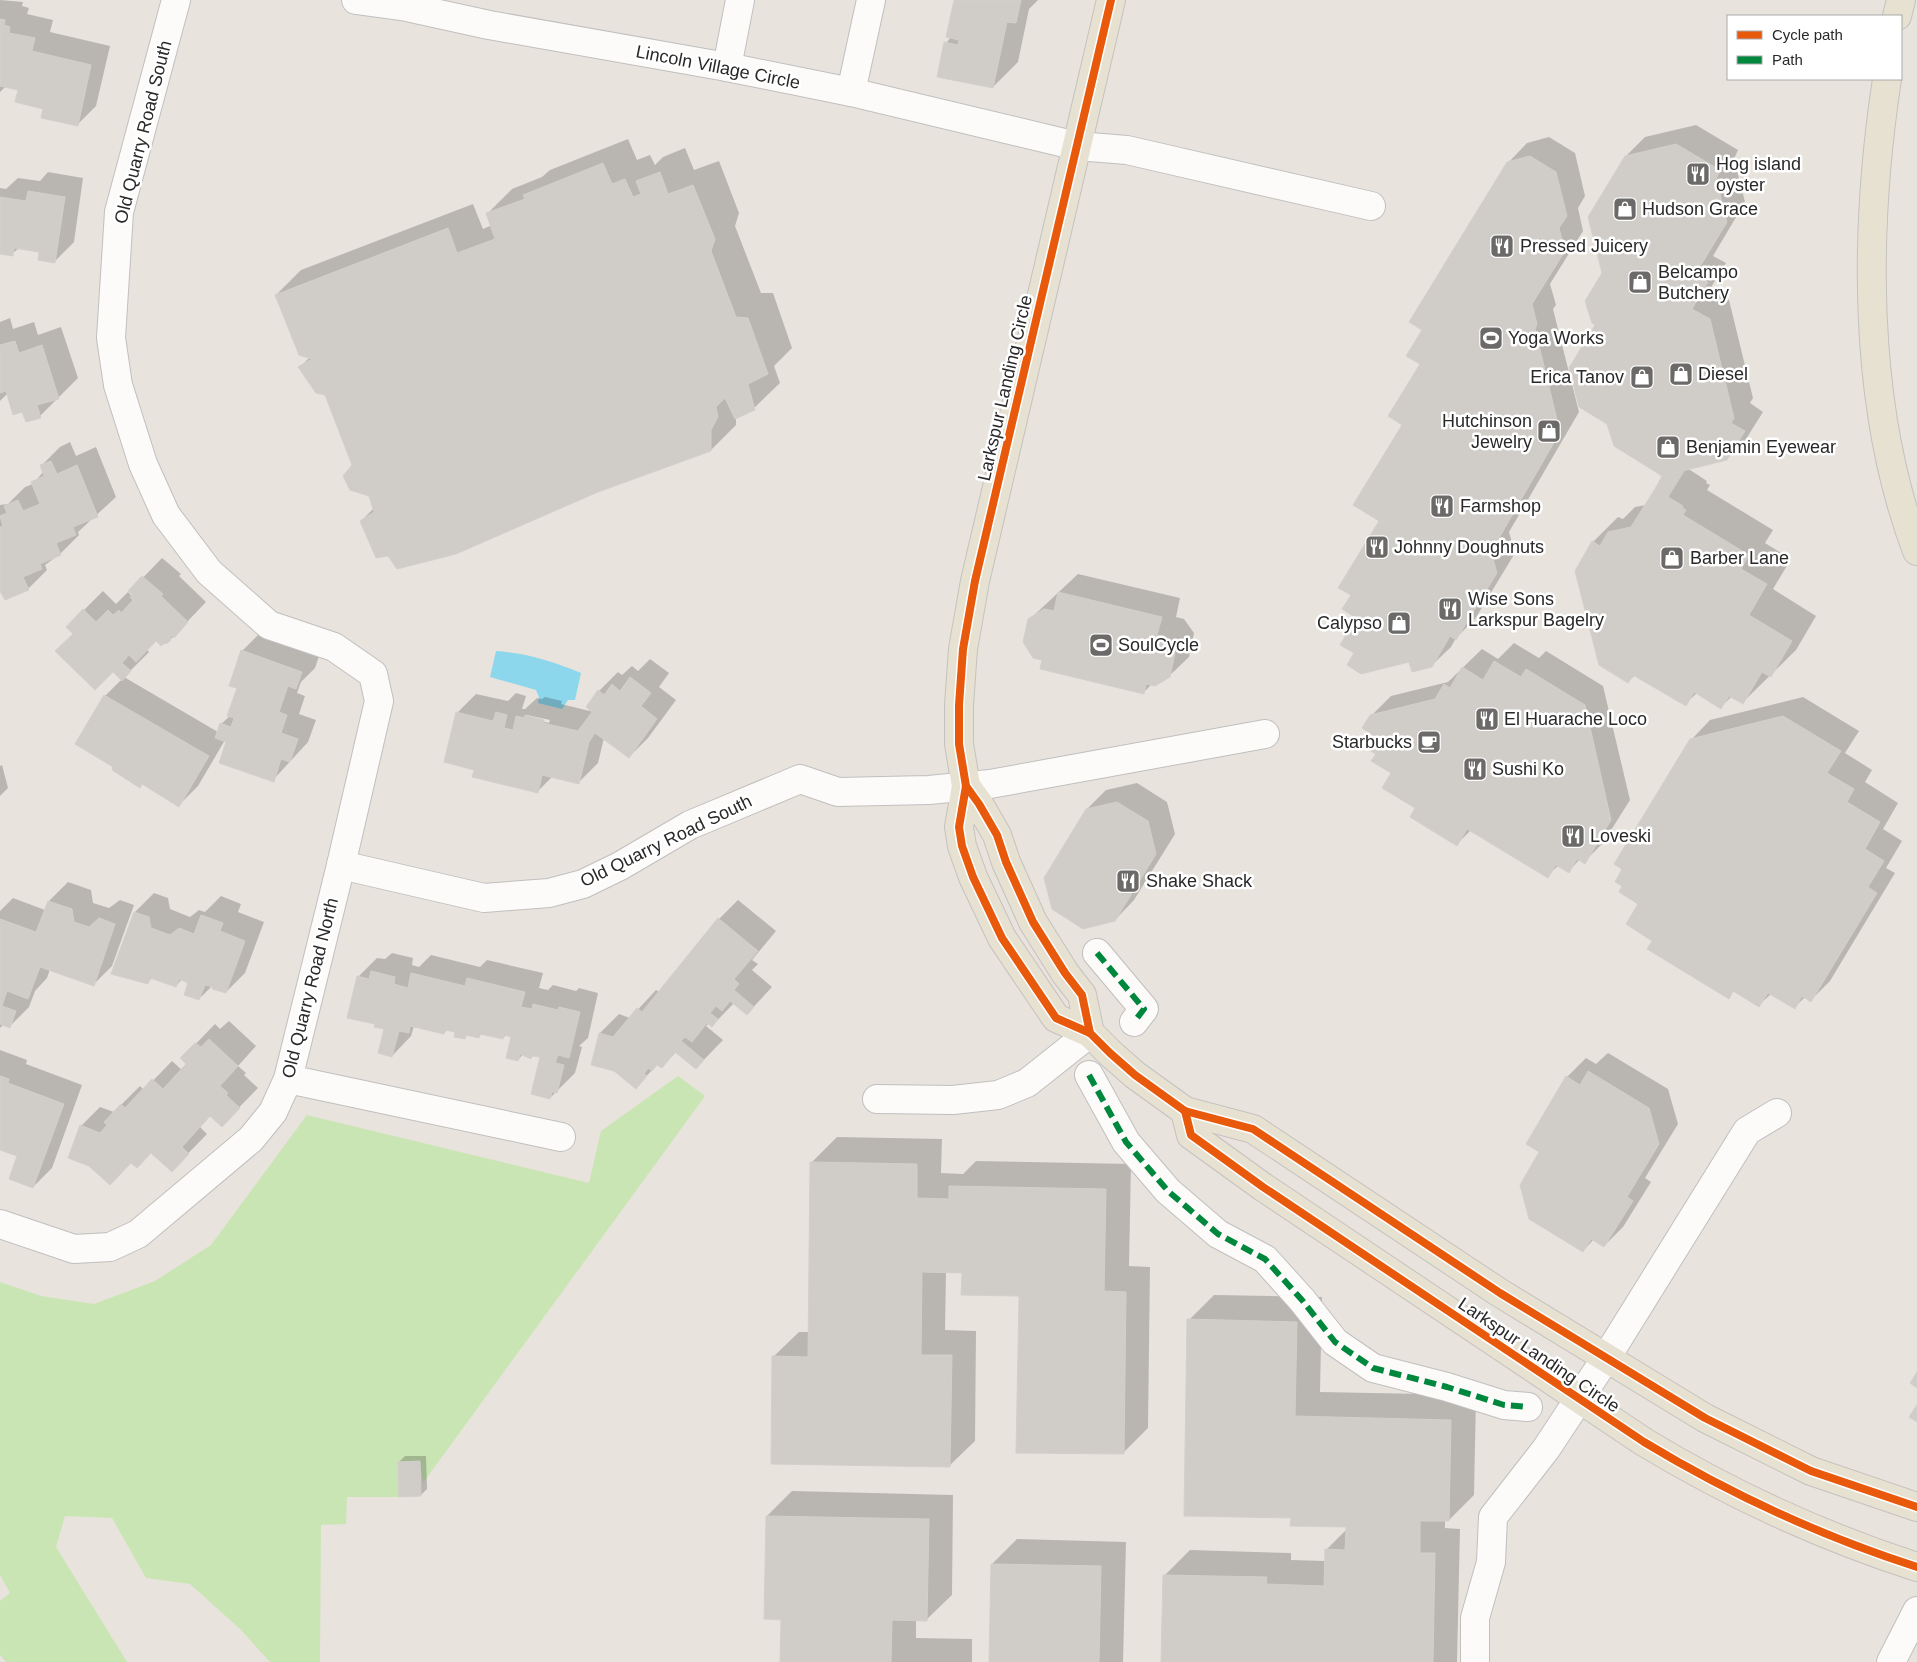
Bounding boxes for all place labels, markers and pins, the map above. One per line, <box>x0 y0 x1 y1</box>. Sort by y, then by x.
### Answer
place label: Hog island oyster <box>1716 154 1801 195</box>
restaurant icon: Hog island oyster <box>1685 161 1711 187</box>
shop icon: Hudson Grace <box>1612 196 1638 222</box>
place label: Hudson Grace <box>1642 199 1758 219</box>
restaurant icon: Pressed Juicery <box>1489 233 1515 259</box>
place label: Pressed Juicery <box>1520 236 1648 256</box>
place label: Belcampo Butchery <box>1658 262 1738 303</box>
shop icon: Belcampo Butchery <box>1627 269 1653 295</box>
sports icon: Yoga Works <box>1478 325 1504 351</box>
place label: Yoga Works <box>1508 328 1604 348</box>
shop icon: Diesel <box>1668 361 1694 387</box>
shop icon: Erica Tanov <box>1629 364 1655 390</box>
place label: Diesel <box>1698 364 1748 384</box>
place label: Erica Tanov <box>1530 367 1624 387</box>
place label: Hutchinson Jewelry <box>1442 411 1532 452</box>
shop icon: Hutchinson Jewelry <box>1536 418 1562 444</box>
shop icon: Benjamin Eyewear <box>1655 434 1681 460</box>
place label: Benjamin Eyewear <box>1686 437 1836 457</box>
restaurant icon: Farmshop <box>1429 493 1455 519</box>
place label: Farmshop <box>1460 496 1541 516</box>
restaurant icon: Johnny Doughnuts <box>1364 534 1390 560</box>
place label: Johnny Doughnuts <box>1394 537 1544 557</box>
shop icon: Barber Lane <box>1659 545 1685 571</box>
place label: Barber Lane <box>1690 548 1789 568</box>
place label: Wise Sons Larkspur Bagelry <box>1468 589 1604 630</box>
restaurant icon: Wise Sons Larkspur Bagelry <box>1437 596 1463 622</box>
shop icon: Calypso <box>1386 610 1412 636</box>
place label: Calypso <box>1317 613 1382 633</box>
sports icon: SoulCycle <box>1088 632 1114 658</box>
place label: SoulCycle <box>1118 635 1199 655</box>
restaurant icon: El Huarache Loco <box>1474 706 1500 732</box>
place label: El Huarache Loco <box>1504 709 1647 729</box>
cafe icon: Starbucks <box>1416 729 1442 755</box>
place label: Starbucks <box>1332 732 1412 752</box>
restaurant icon: Sushi Ko <box>1462 756 1488 782</box>
place label: Sushi Ko <box>1492 759 1564 779</box>
restaurant icon: Loveski <box>1560 823 1586 849</box>
place label: Loveski <box>1590 826 1651 846</box>
restaurant icon: Shake Shack <box>1115 868 1141 894</box>
place label: Shake Shack <box>1146 871 1253 891</box>

